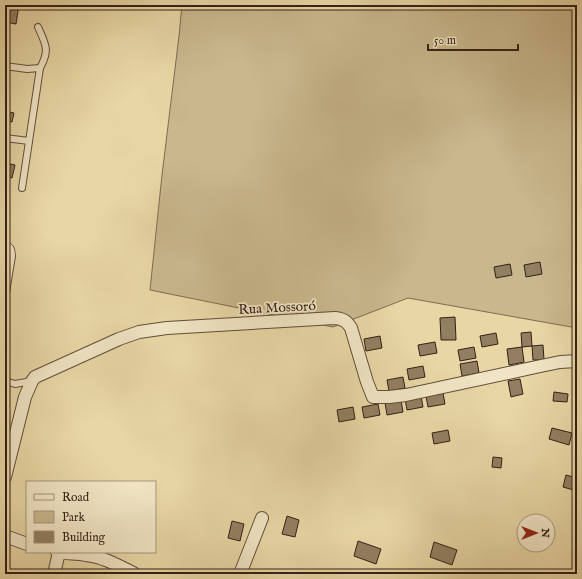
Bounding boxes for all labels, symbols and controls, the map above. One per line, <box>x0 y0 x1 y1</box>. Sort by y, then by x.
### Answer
scale bar <box>428 26 518 52</box>
text: 50 m <box>434 33 456 48</box>
street label: Rua Mossoró <box>238 297 317 319</box>
legend <box>26 481 156 553</box>
text: Road <box>62 490 90 505</box>
text: Park <box>62 510 85 525</box>
north arrow <box>516 513 556 553</box>
text: N <box>538 527 552 538</box>
text: Building <box>62 530 106 545</box>

